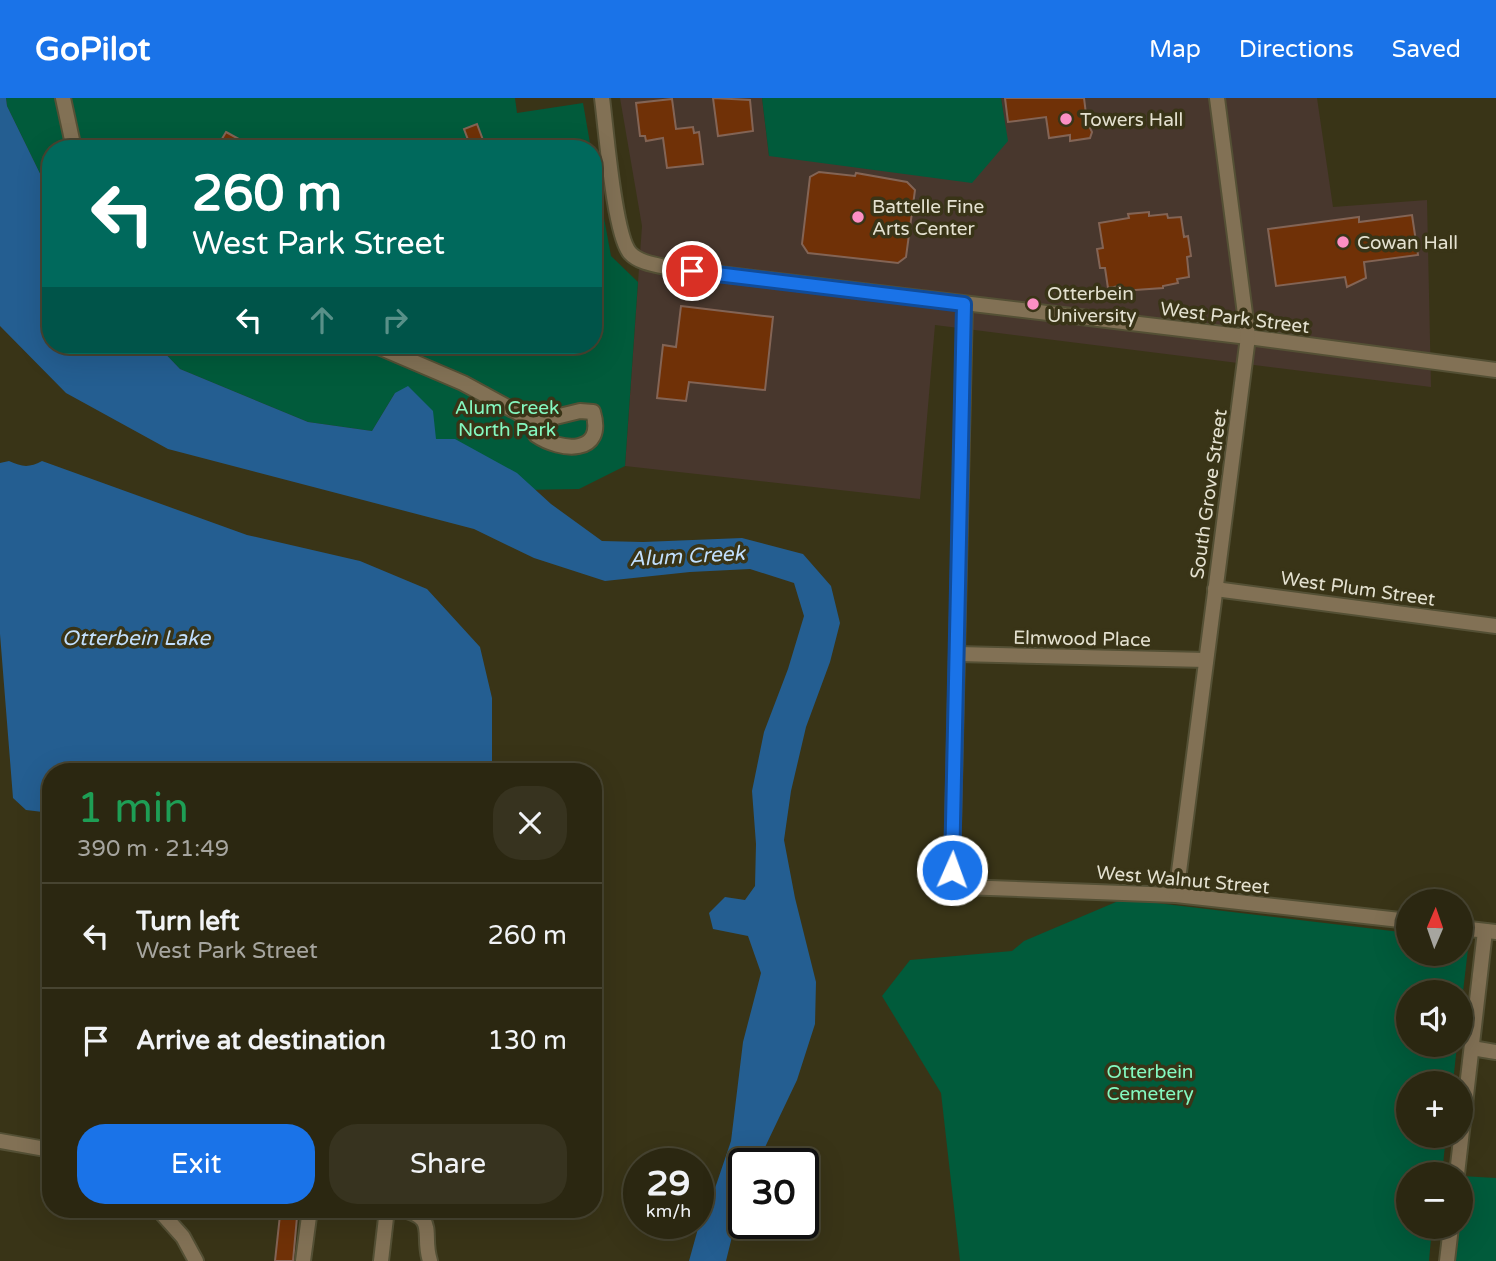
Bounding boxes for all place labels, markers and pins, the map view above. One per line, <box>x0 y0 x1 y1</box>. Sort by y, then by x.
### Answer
place label: Towers Hall <box>1080 109 1183 131</box>
marker: Towers Hall <box>1058 111 1074 127</box>
place label: Battelle Fine Arts Center <box>872 196 984 240</box>
marker: Battelle Fine Arts Center <box>850 209 866 225</box>
place label: Cowan Hall <box>1357 232 1458 254</box>
marker: Cowan Hall <box>1335 234 1351 250</box>
pin <box>662 241 722 301</box>
place label: Otterbein University <box>1047 283 1137 327</box>
marker: Otterbein University <box>1025 296 1041 312</box>

